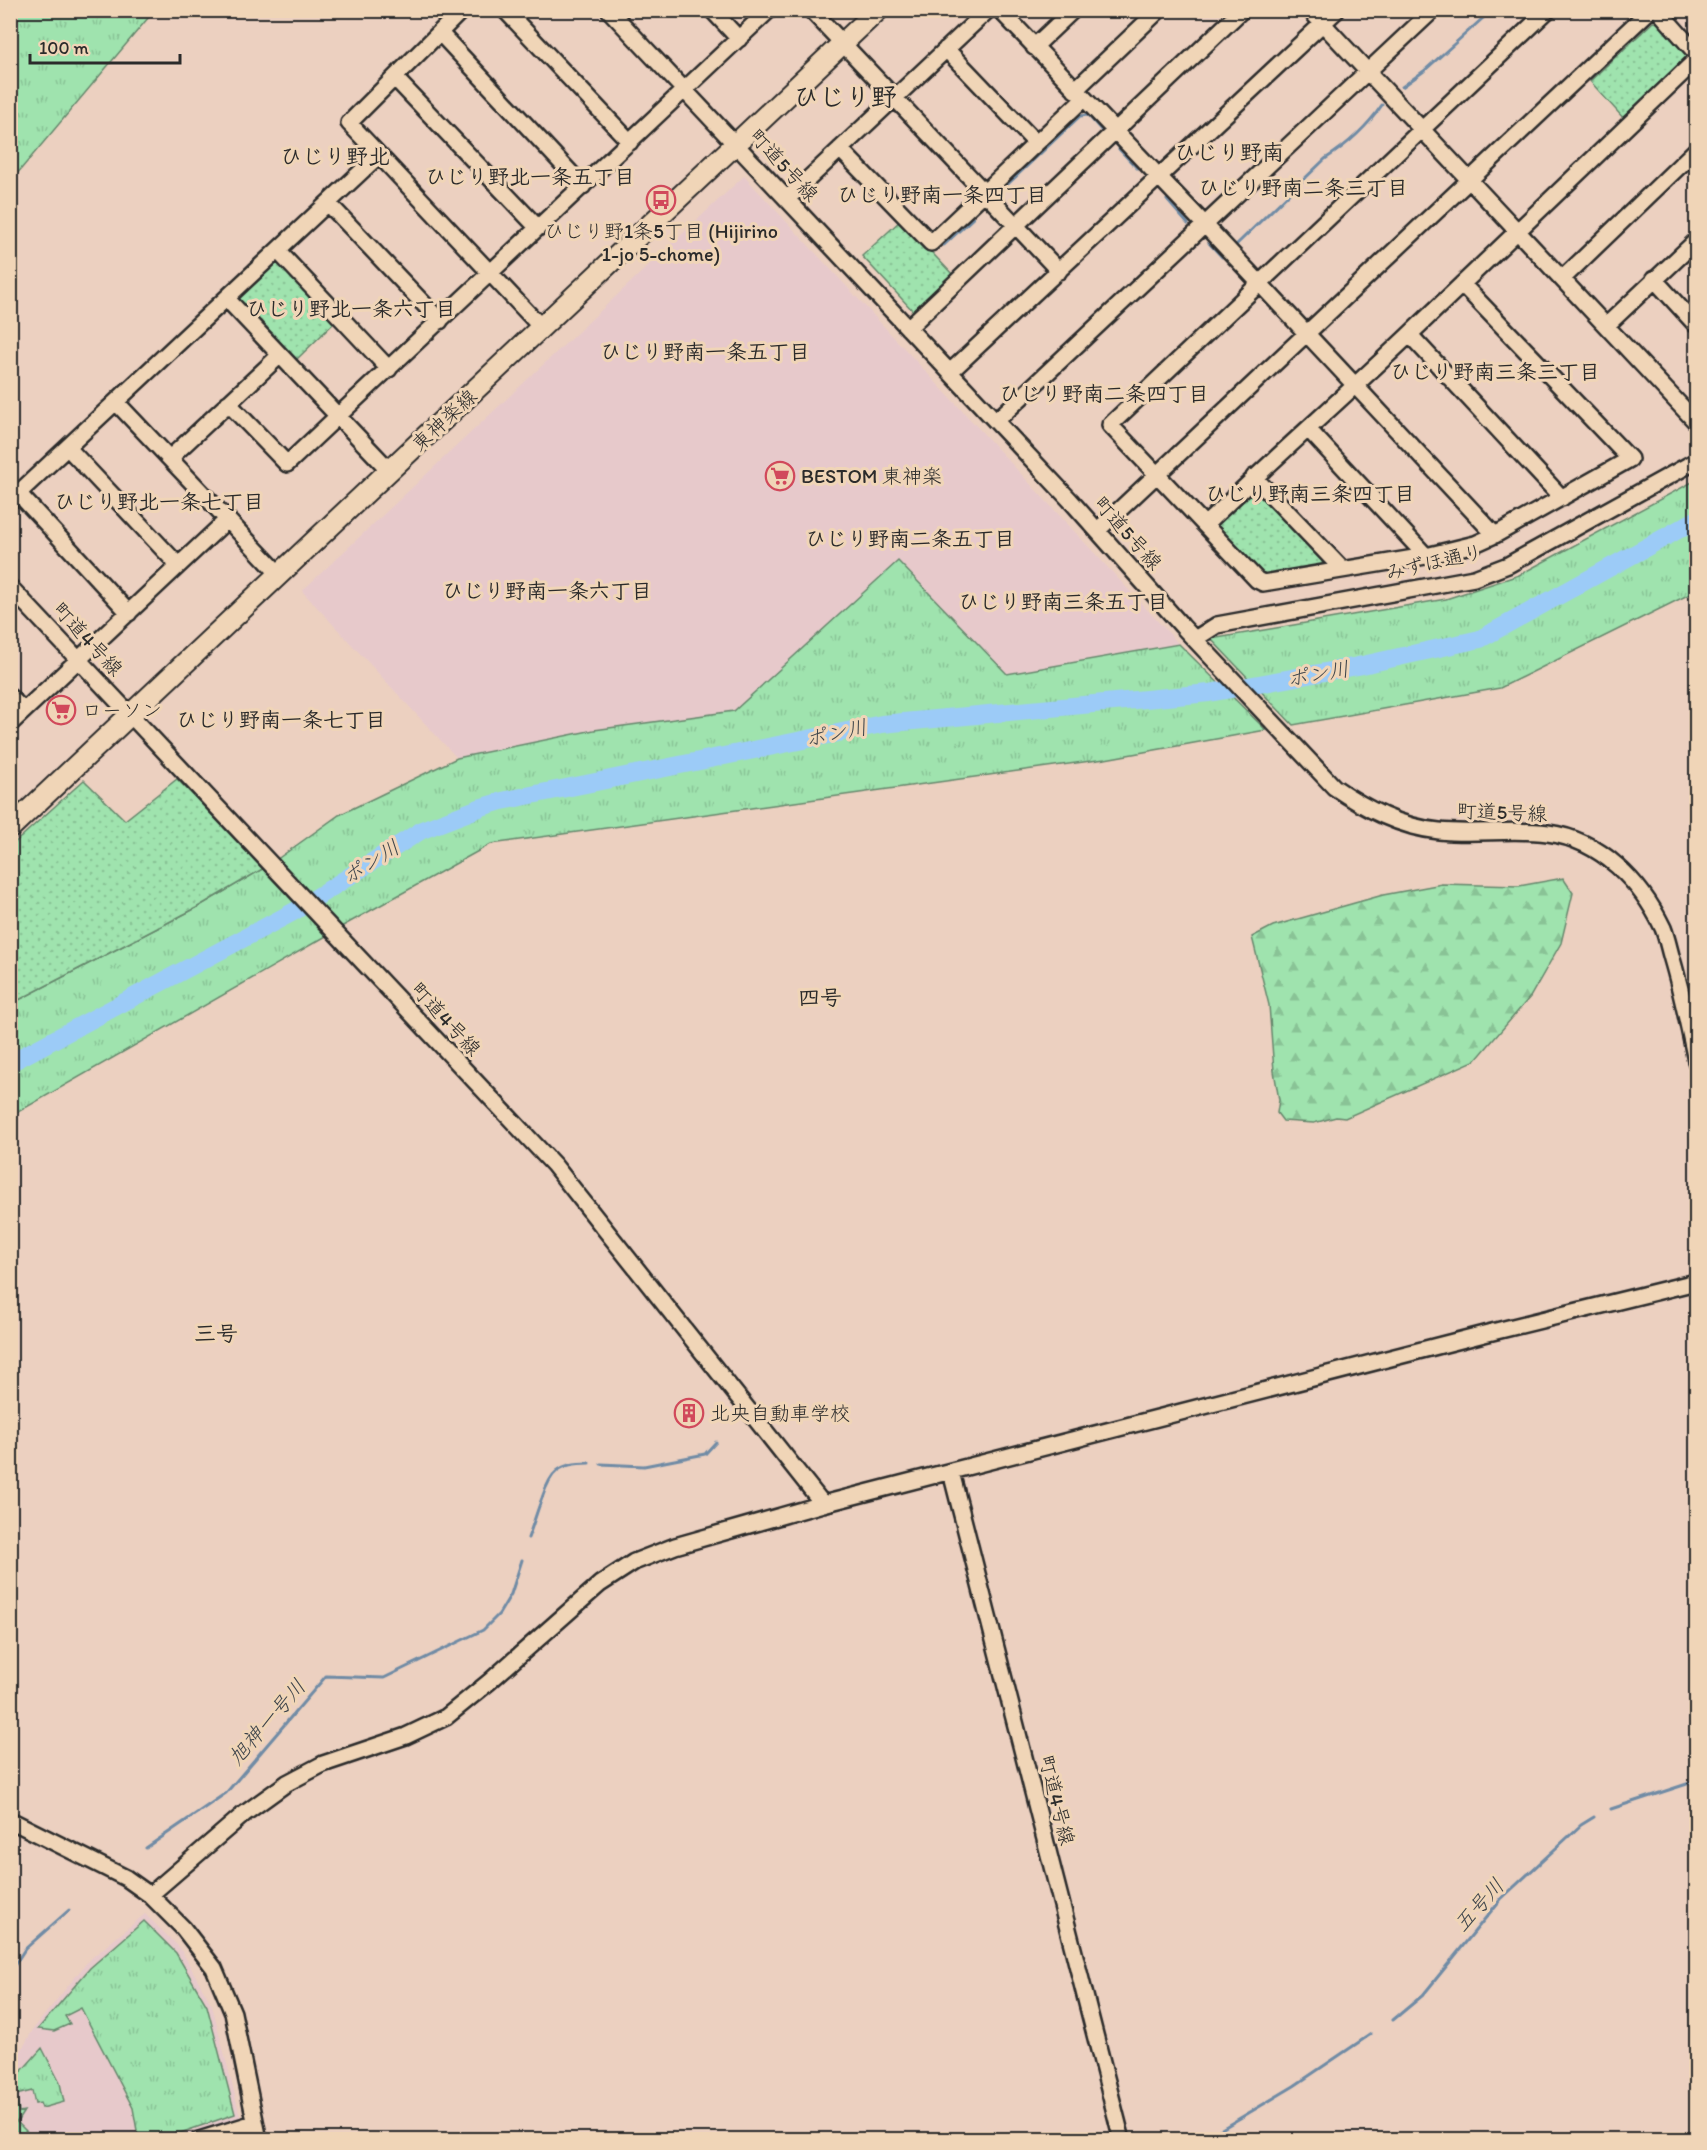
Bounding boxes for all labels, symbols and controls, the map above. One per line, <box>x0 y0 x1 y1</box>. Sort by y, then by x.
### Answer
scale bar <box>30 27 180 65</box>
text: 100 m <box>39 37 89 59</box>
district label: ひじり野 <box>793 81 897 113</box>
street label: 町道5号線 <box>744 124 824 206</box>
district label: ひじり野南 <box>1174 139 1284 166</box>
district label: ひじり野北 <box>280 143 390 170</box>
district label: ひじり野北一条五丁目 <box>425 164 635 189</box>
district label: ひじり野南二条三丁目 <box>1198 175 1408 200</box>
district label: ひじり野南一条四丁目 <box>837 182 1047 207</box>
bus stop icon: ひじり野1条5丁目 (Hijirino 1-jo 5-chome) <box>645 184 677 216</box>
place label: ひじり野1条5丁目 (Hijirino 1-jo 5-chome) <box>544 219 778 266</box>
district label: ひじり野北一条六丁目 <box>246 296 456 321</box>
district label: ひじり野南一条五丁目 <box>600 339 810 364</box>
district label: ひじり野南三条三丁目 <box>1390 359 1600 384</box>
district label: ひじり野南二条四丁目 <box>999 381 1209 406</box>
street label: 東神楽線 <box>407 384 481 456</box>
supermarket icon: BESTOM 東神楽 <box>764 460 796 492</box>
place label: BESTOM 東神楽 <box>801 464 942 488</box>
district label: ひじり野南三条四丁目 <box>1205 481 1415 506</box>
district label: ひじり野北一条七丁目 <box>54 489 264 514</box>
street label: 町道5号線 <box>1089 491 1167 575</box>
district label: ひじり野南二条五丁目 <box>805 526 1015 551</box>
street label: みずほ通り <box>1383 539 1485 585</box>
district label: ひじり野南一条六丁目 <box>442 578 652 603</box>
district label: ひじり野南三条五丁目 <box>958 589 1168 614</box>
street label: 町道4号線 <box>48 597 128 681</box>
water label: ポン川 <box>1285 656 1351 691</box>
supermarket icon: ローソン <box>45 694 77 726</box>
place label: ローソン <box>82 698 162 722</box>
district label: ひじり野南一条七丁目 <box>176 707 386 732</box>
water label: ポン川 <box>802 714 869 751</box>
street label: 町道5号線 <box>1456 798 1548 826</box>
water label: ポン川 <box>337 834 404 889</box>
street label: 町道4号線 <box>406 977 486 1061</box>
district label: 四号 <box>798 984 842 1011</box>
district label: 三号 <box>194 1320 238 1347</box>
building icon: 北央自動車学校 <box>673 1397 705 1429</box>
place label: 北央自動車学校 <box>710 1401 850 1425</box>
water label: 旭神一号川 <box>223 1674 310 1769</box>
street label: 町道4号線 <box>1034 1752 1080 1848</box>
water label: 五号川 <box>1448 1873 1509 1936</box>

